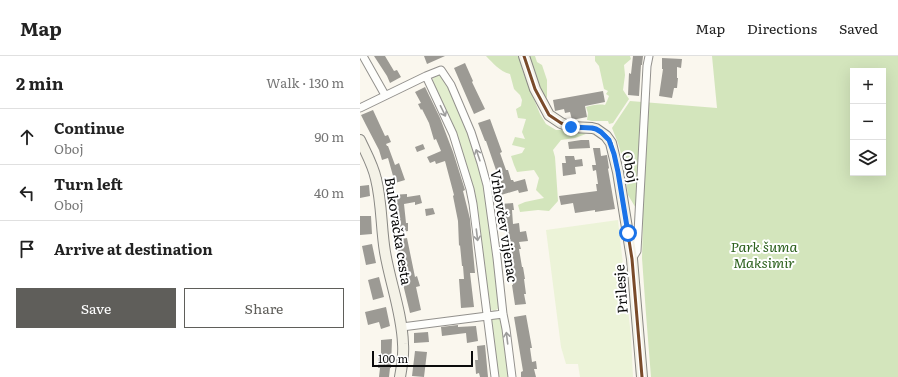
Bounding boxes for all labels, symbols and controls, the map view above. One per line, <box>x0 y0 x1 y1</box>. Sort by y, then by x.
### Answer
text: Map <box>20 14 62 42</box>
text: Map <box>695 18 725 38</box>
text: Directions <box>747 18 817 38</box>
text: Saved <box>839 18 878 38</box>
map controls <box>850 68 886 176</box>
button: + <box>850 68 886 104</box>
text: 2 min <box>16 70 64 95</box>
text: Walk · 130 m <box>266 73 344 92</box>
one-way arrow <box>440 104 447 116</box>
button: − <box>850 104 886 140</box>
text: Continue <box>54 116 124 139</box>
route end <box>562 118 580 136</box>
icon: ahead <box>16 126 38 148</box>
text: 90 m <box>314 127 344 146</box>
text: Oboj <box>54 139 83 158</box>
button: layers <box>850 140 886 176</box>
one-way arrow <box>474 149 482 161</box>
street label: Oboj <box>618 149 644 184</box>
street label: Vrhovčev vijenac <box>486 168 524 284</box>
text: Turn left <box>54 172 123 195</box>
street label: Bukovačka cesta <box>381 175 417 287</box>
icon: left <box>16 182 38 204</box>
text: 40 m <box>314 183 344 202</box>
text: Oboj <box>54 195 83 214</box>
route start <box>619 224 637 242</box>
one-way arrow <box>473 228 481 241</box>
park label: Park šuma Maksimir <box>730 236 798 272</box>
text: Arrive at destination <box>54 237 213 260</box>
icon: arrive <box>16 238 38 260</box>
street label: Prilesje <box>608 264 632 314</box>
button: Save <box>16 288 176 328</box>
button: Share <box>184 288 344 328</box>
one-way arrow <box>503 332 511 345</box>
scale bar <box>372 349 473 368</box>
text: 100 m <box>378 350 408 366</box>

